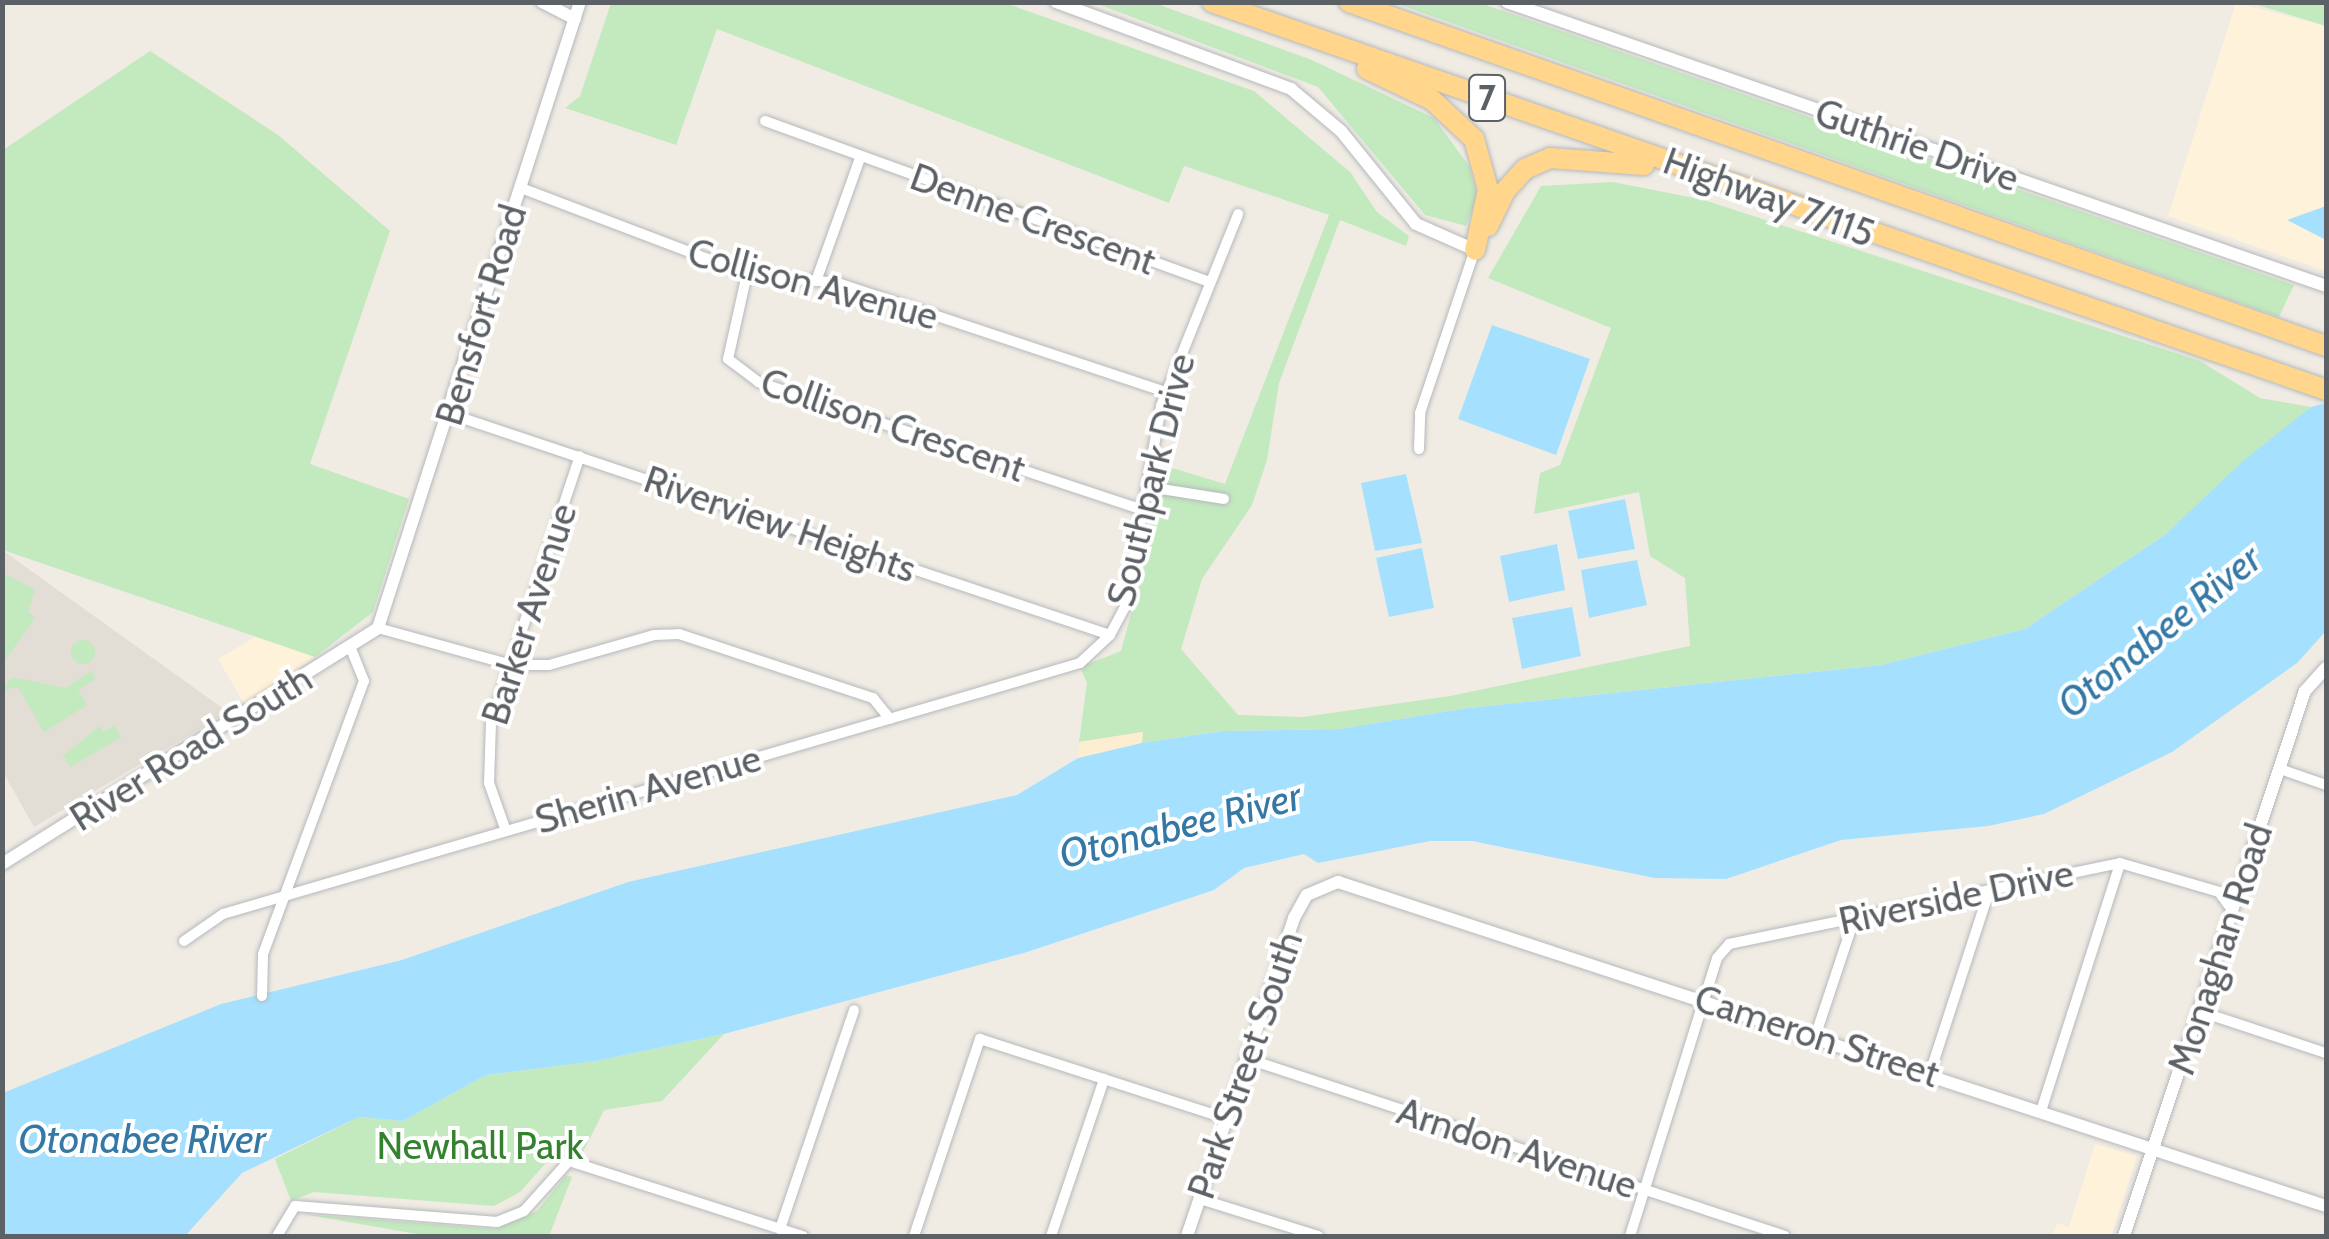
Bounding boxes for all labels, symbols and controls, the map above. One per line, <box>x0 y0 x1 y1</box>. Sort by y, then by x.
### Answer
road number: 7 <box>1467 68 1507 128</box>
street label: Guthrie Drive <box>1809 89 2025 201</box>
street label: Highway 7/115 <box>1657 138 1881 256</box>
street label: Denne Crescent <box>904 154 1162 284</box>
street label: Bensfort Road <box>426 199 536 431</box>
street label: Collison Avenue <box>683 229 943 339</box>
street label: Southpark Drive <box>1098 349 1204 611</box>
street label: Collison Crescent <box>755 358 1031 492</box>
street label: Riverview Heights <box>638 456 922 592</box>
street label: Barker Avenue <box>472 498 586 730</box>
water label: Otonabee River <box>2048 534 2270 728</box>
street label: River Road South <box>62 655 320 841</box>
street label: Sherin Avenue <box>530 735 766 843</box>
water label: Otonabee River <box>1054 772 1306 878</box>
street label: Monaghan Road <box>2158 818 2282 1080</box>
street label: Riverside Drive <box>1835 850 2077 944</box>
street label: Park Street South <box>1178 925 1312 1205</box>
street label: Cameron Street <box>1689 975 1945 1097</box>
street label: Arndon Avenue <box>1392 1088 1642 1208</box>
water label: Otonabee River <box>18 1115 266 1163</box>
park label: Newhall Park <box>376 1123 584 1169</box>

